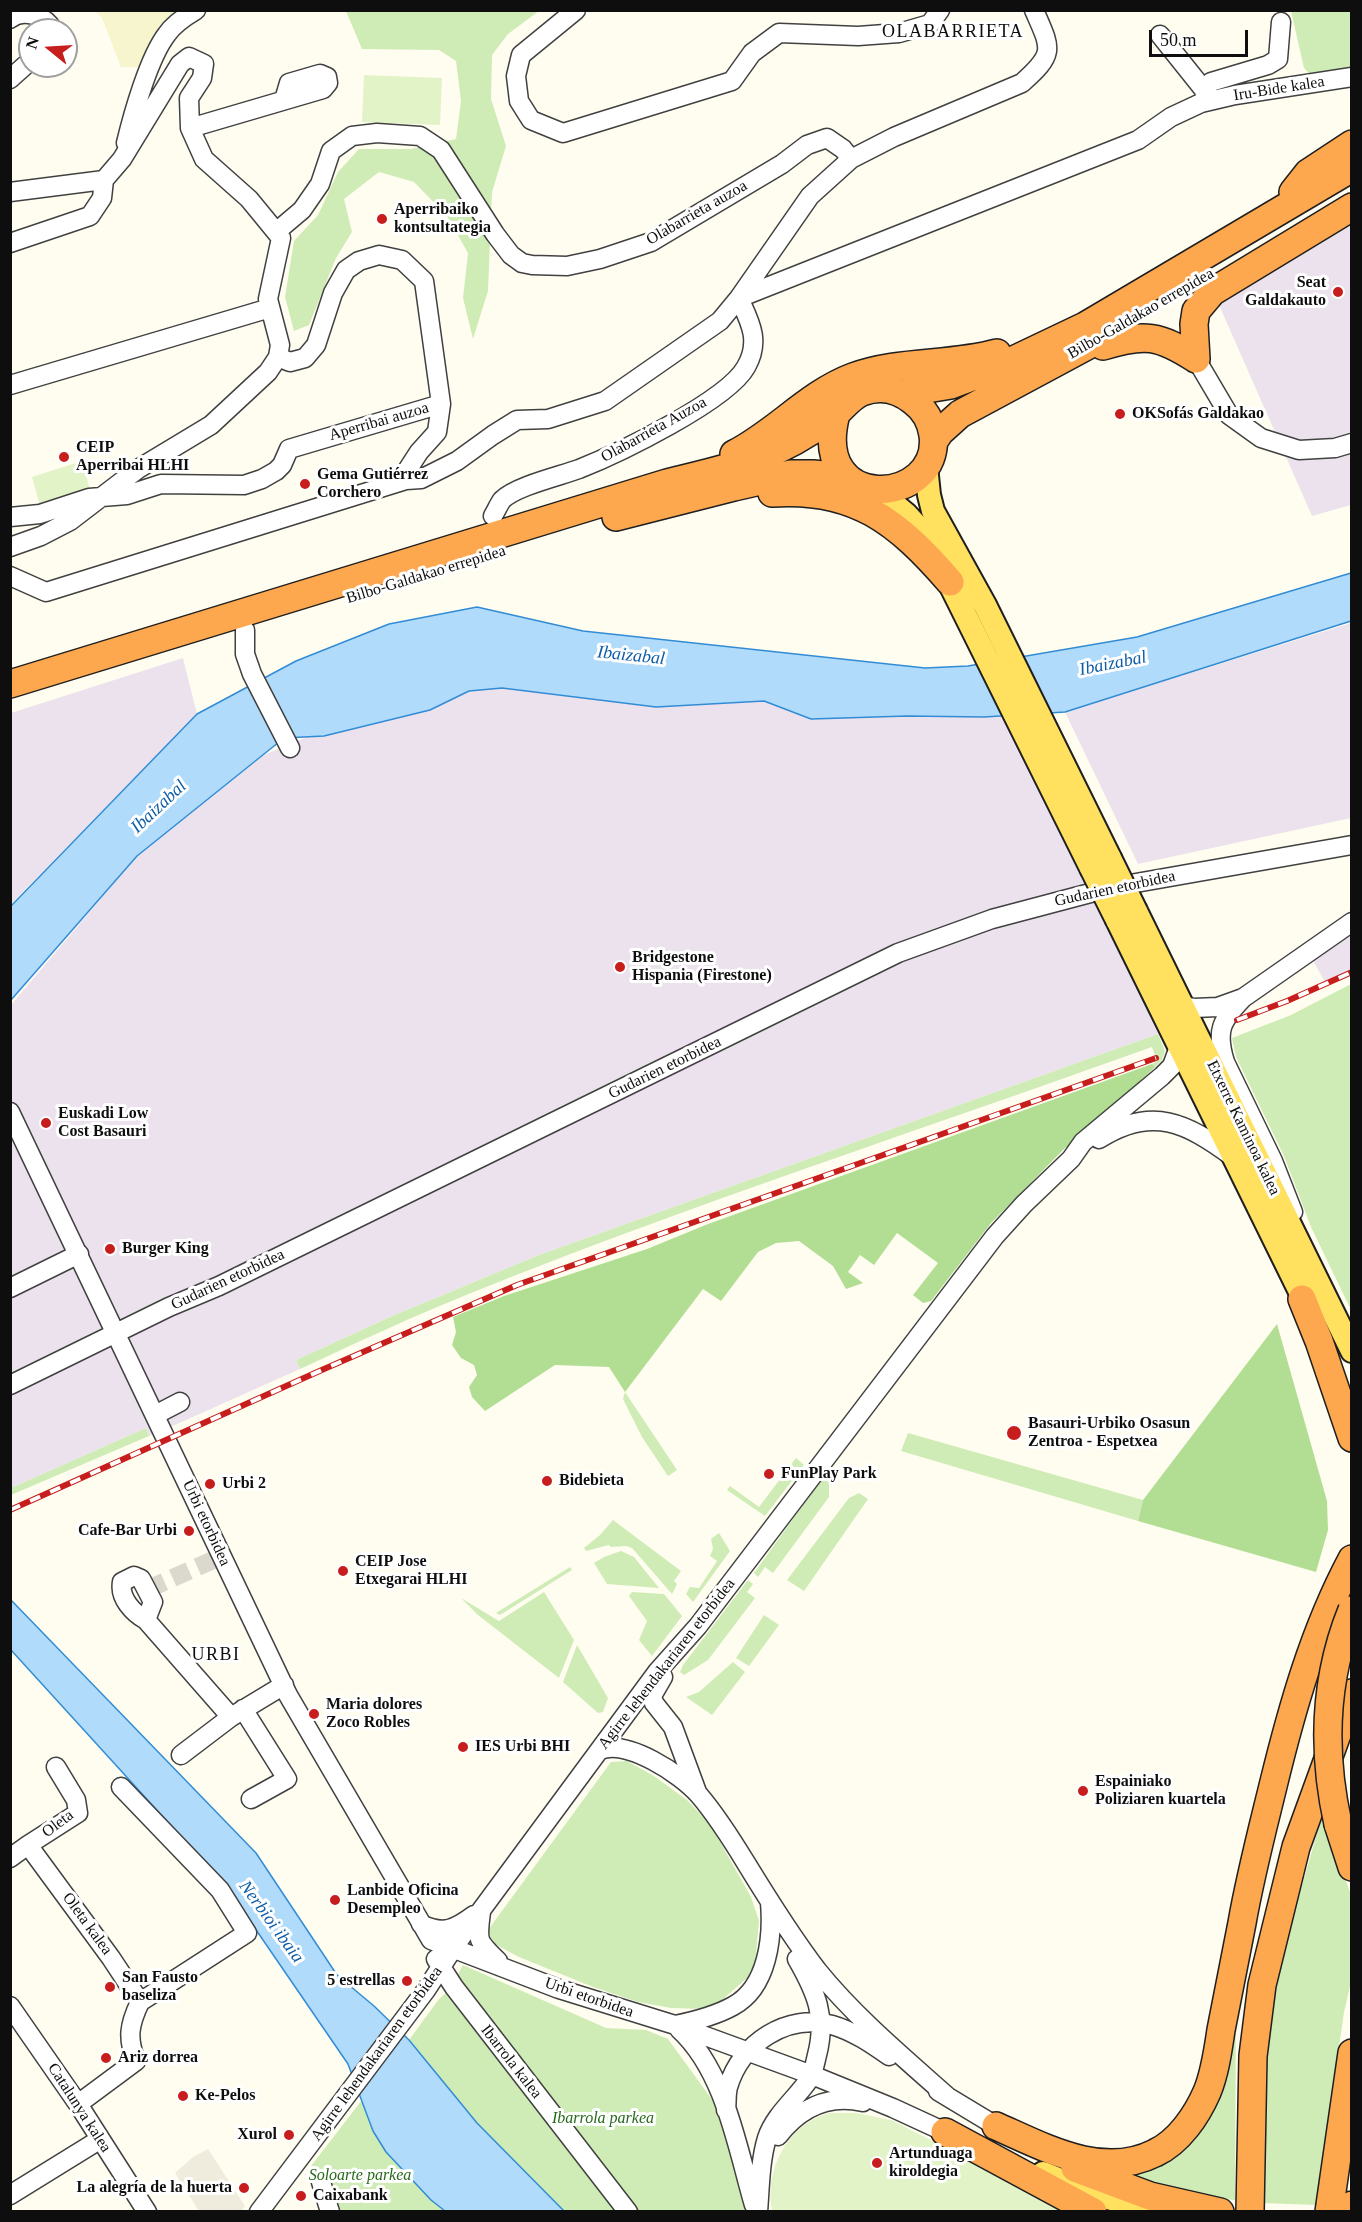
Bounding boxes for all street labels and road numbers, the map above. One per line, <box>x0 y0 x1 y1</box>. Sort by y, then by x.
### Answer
street label: Iru-Bide kalea <box>1232 72 1326 106</box>
street label: Olabarrieta auzoa <box>643 176 751 250</box>
street label: Bilbo-Galdakao errepidea <box>1064 264 1218 364</box>
street label: Olabarrieta Auzoa <box>598 393 710 467</box>
street label: Aperribai auzoa <box>327 399 431 445</box>
street label: Bilbo-Galdakao errepidea <box>344 542 508 608</box>
street label: Gudarien etorbidea <box>1053 867 1177 911</box>
street label: Gudarien etorbidea <box>605 1032 725 1104</box>
street label: Etxerre Kaminoa kalea <box>1202 1058 1284 1198</box>
street label: Gudarien etorbidea <box>168 1245 288 1315</box>
street label: Urbi etorbidea <box>178 1477 234 1569</box>
street label: Agirre lehendakariaren etorbidea <box>594 1575 740 1753</box>
street label: Oleta <box>38 1806 78 1842</box>
street label: Oleta kalea <box>58 1889 116 1959</box>
street label: Agirre lehendakariaren etorbidea <box>307 1963 447 2145</box>
street label: Urbi etorbidea <box>542 1974 636 2022</box>
street label: Ibarrola kalea <box>476 2021 546 2103</box>
street label: Catalunya kalea <box>43 2060 115 2156</box>

